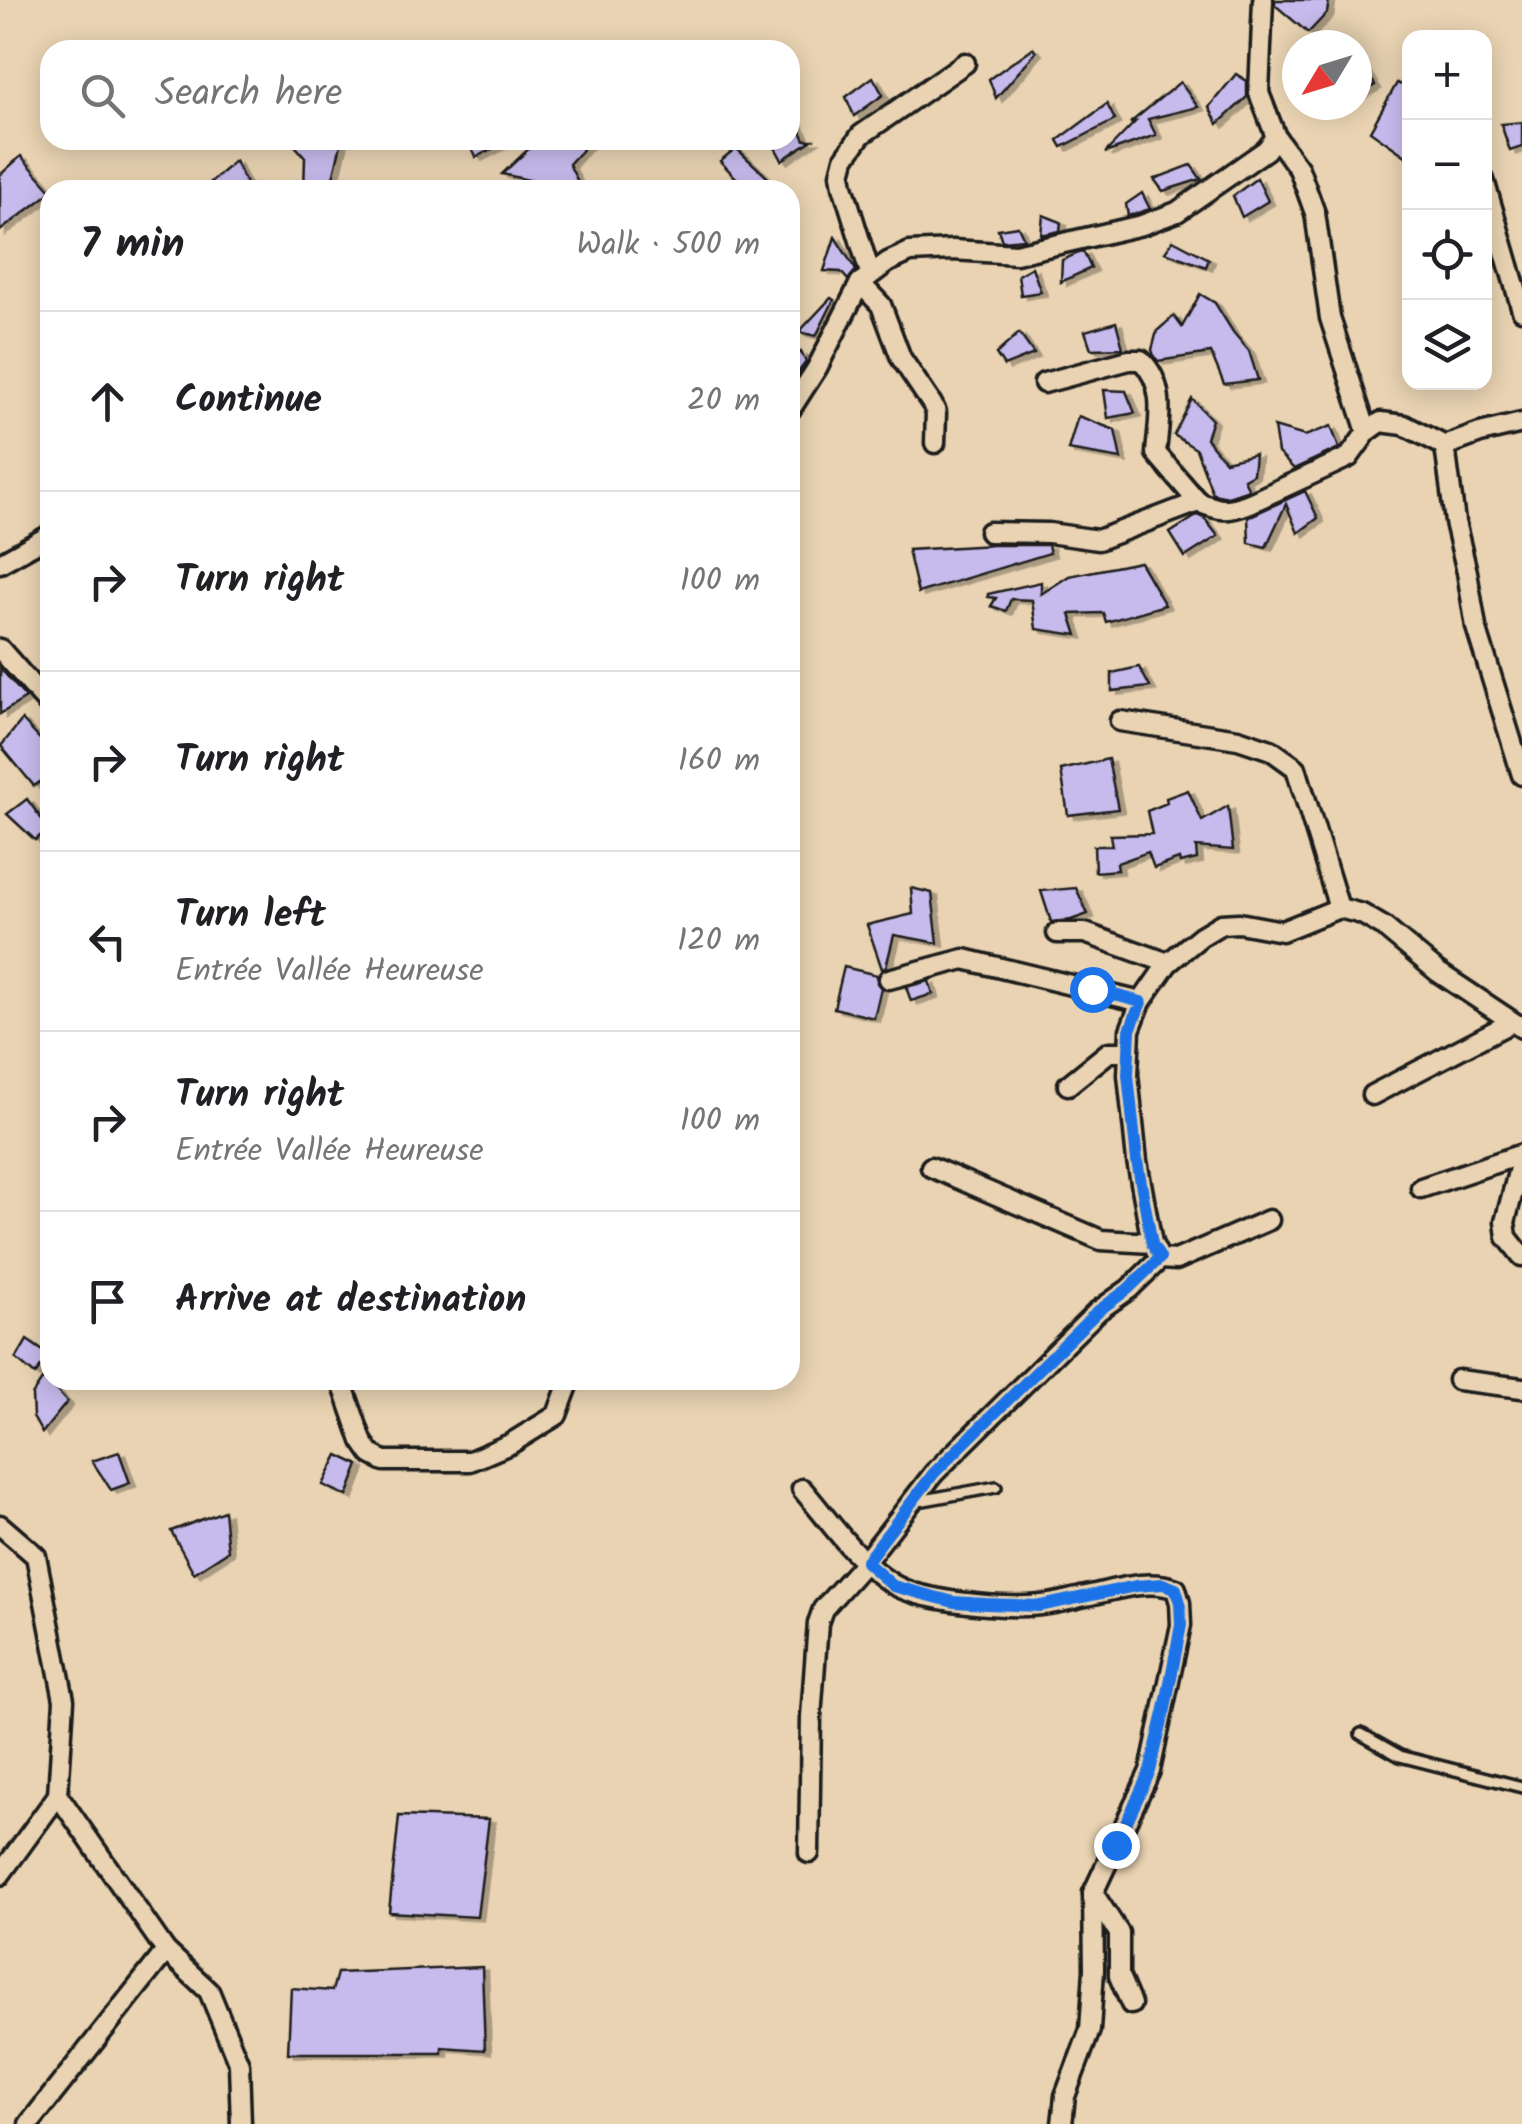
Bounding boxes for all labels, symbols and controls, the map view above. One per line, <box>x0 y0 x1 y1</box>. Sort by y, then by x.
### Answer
north arrow <box>1282 30 1372 120</box>
map controls <box>1402 30 1492 390</box>
button: + <box>1402 30 1492 120</box>
search box <box>40 40 800 150</box>
text: Search here <box>155 65 342 125</box>
icon: search <box>75 68 130 123</box>
button: − <box>1402 120 1492 210</box>
button: locate <box>1402 210 1492 300</box>
text: 7 min <box>80 212 185 279</box>
text: Walk · 500 m <box>576 220 760 271</box>
button: layers <box>1402 300 1492 390</box>
text: Continue <box>175 371 322 431</box>
icon: ahead <box>80 374 135 429</box>
text: 20 m <box>687 376 760 427</box>
text: Turn right <box>175 551 344 611</box>
icon: right <box>80 554 135 609</box>
text: 100 m <box>680 556 760 607</box>
text: Turn right <box>175 731 344 791</box>
icon: right <box>80 734 135 789</box>
text: 160 m <box>678 736 760 787</box>
text: Turn left <box>175 886 326 946</box>
icon: left <box>80 914 135 969</box>
text: 120 m <box>677 916 760 967</box>
text: Entrée Vallée Heureuse <box>175 946 484 997</box>
route start <box>1070 967 1116 1013</box>
text: Turn right <box>175 1066 344 1126</box>
icon: right <box>80 1094 135 1149</box>
text: 100 m <box>680 1096 760 1147</box>
text: Entrée Vallée Heureuse <box>175 1126 484 1177</box>
text: Arrive at destination <box>175 1271 526 1331</box>
icon: arrive <box>80 1274 135 1329</box>
route end <box>1094 1823 1140 1869</box>

